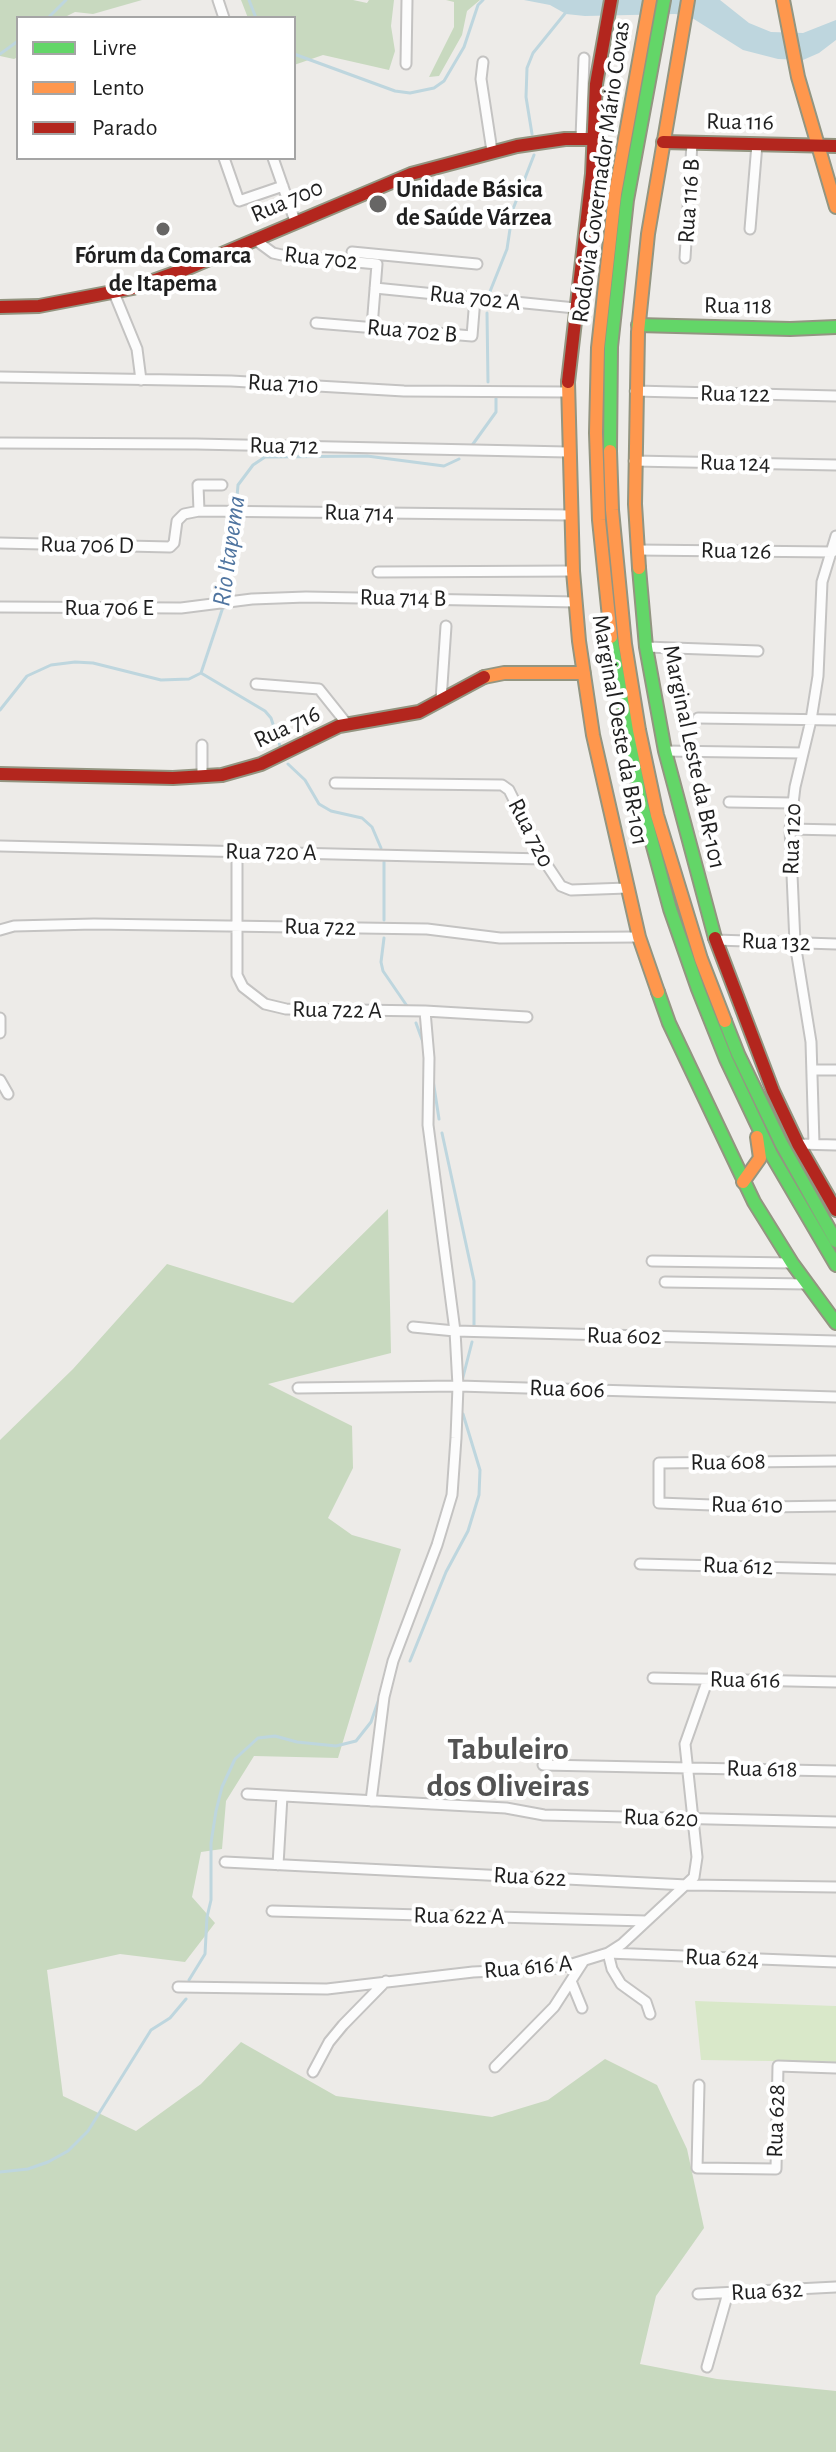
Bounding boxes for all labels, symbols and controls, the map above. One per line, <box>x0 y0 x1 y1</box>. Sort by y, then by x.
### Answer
legend <box>16 16 296 160</box>
street label: Rodovia Governador Mário Covas <box>566 19 636 325</box>
text: Livre <box>92 36 137 60</box>
text: Lento <box>92 76 144 100</box>
street label: Rua 116 <box>706 107 774 137</box>
text: Parado <box>92 116 158 140</box>
street label: Rua 116 B <box>672 158 706 244</box>
street label: Rua 700 <box>247 173 327 229</box>
place label: Unidade Básica de Saúde Várzea <box>396 176 552 232</box>
marker: Unidade Básica de Saúde Várzea <box>367 193 389 215</box>
marker: Fórum da Comarca de Itapema <box>154 220 172 238</box>
street label: Rua 702 <box>283 240 359 276</box>
place label: Fórum da Comarca de Itapema <box>74 242 252 298</box>
street label: Rua 702 A <box>428 279 522 317</box>
street label: Rua 118 <box>704 291 772 321</box>
street label: Rua 702 B <box>366 313 458 349</box>
street label: Rua 710 <box>247 368 319 400</box>
street label: Rua 122 <box>700 379 770 409</box>
street label: Rua 712 <box>249 431 319 461</box>
street label: Rua 124 <box>699 448 771 478</box>
water label: Rio Itapema <box>206 494 252 608</box>
street label: Rua 714 <box>324 498 394 528</box>
street label: Rua 706 D <box>40 530 134 560</box>
street label: Rua 126 <box>700 536 772 566</box>
street label: Rua 714 B <box>359 583 447 613</box>
street label: Rua 706 E <box>64 594 154 622</box>
street label: Marginal Oeste da BR-101 <box>585 612 655 848</box>
street label: Marginal Leste da BR-101 <box>656 642 732 872</box>
street label: Rua 716 <box>249 699 325 755</box>
street label: Rua 720 <box>501 794 561 872</box>
street label: Rua 120 <box>776 803 808 875</box>
street label: Rua 720 A <box>225 837 317 867</box>
street label: Rua 722 <box>284 912 356 942</box>
street label: Rua 132 <box>741 926 811 958</box>
street label: Rua 722 A <box>292 995 382 1025</box>
street label: Rua 602 <box>586 1321 662 1351</box>
street label: Rua 606 <box>529 1373 605 1405</box>
street label: Rua 608 <box>690 1447 766 1477</box>
street label: Rua 610 <box>711 1490 783 1520</box>
street label: Rua 612 <box>702 1550 774 1582</box>
street label: Rua 616 <box>709 1665 781 1695</box>
district label: Tabuleiro dos Oliveiras <box>427 1730 589 1805</box>
street label: Rua 618 <box>726 1754 798 1784</box>
street label: Rua 620 <box>623 1802 699 1834</box>
street label: Rua 622 <box>493 1861 567 1893</box>
street label: Rua 622 A <box>413 1901 505 1931</box>
street label: Rua 624 <box>685 1942 759 1974</box>
street label: Rua 616 A <box>483 1949 573 1985</box>
street label: Rua 628 <box>760 2084 792 2158</box>
street label: Rua 632 <box>730 2275 804 2307</box>

